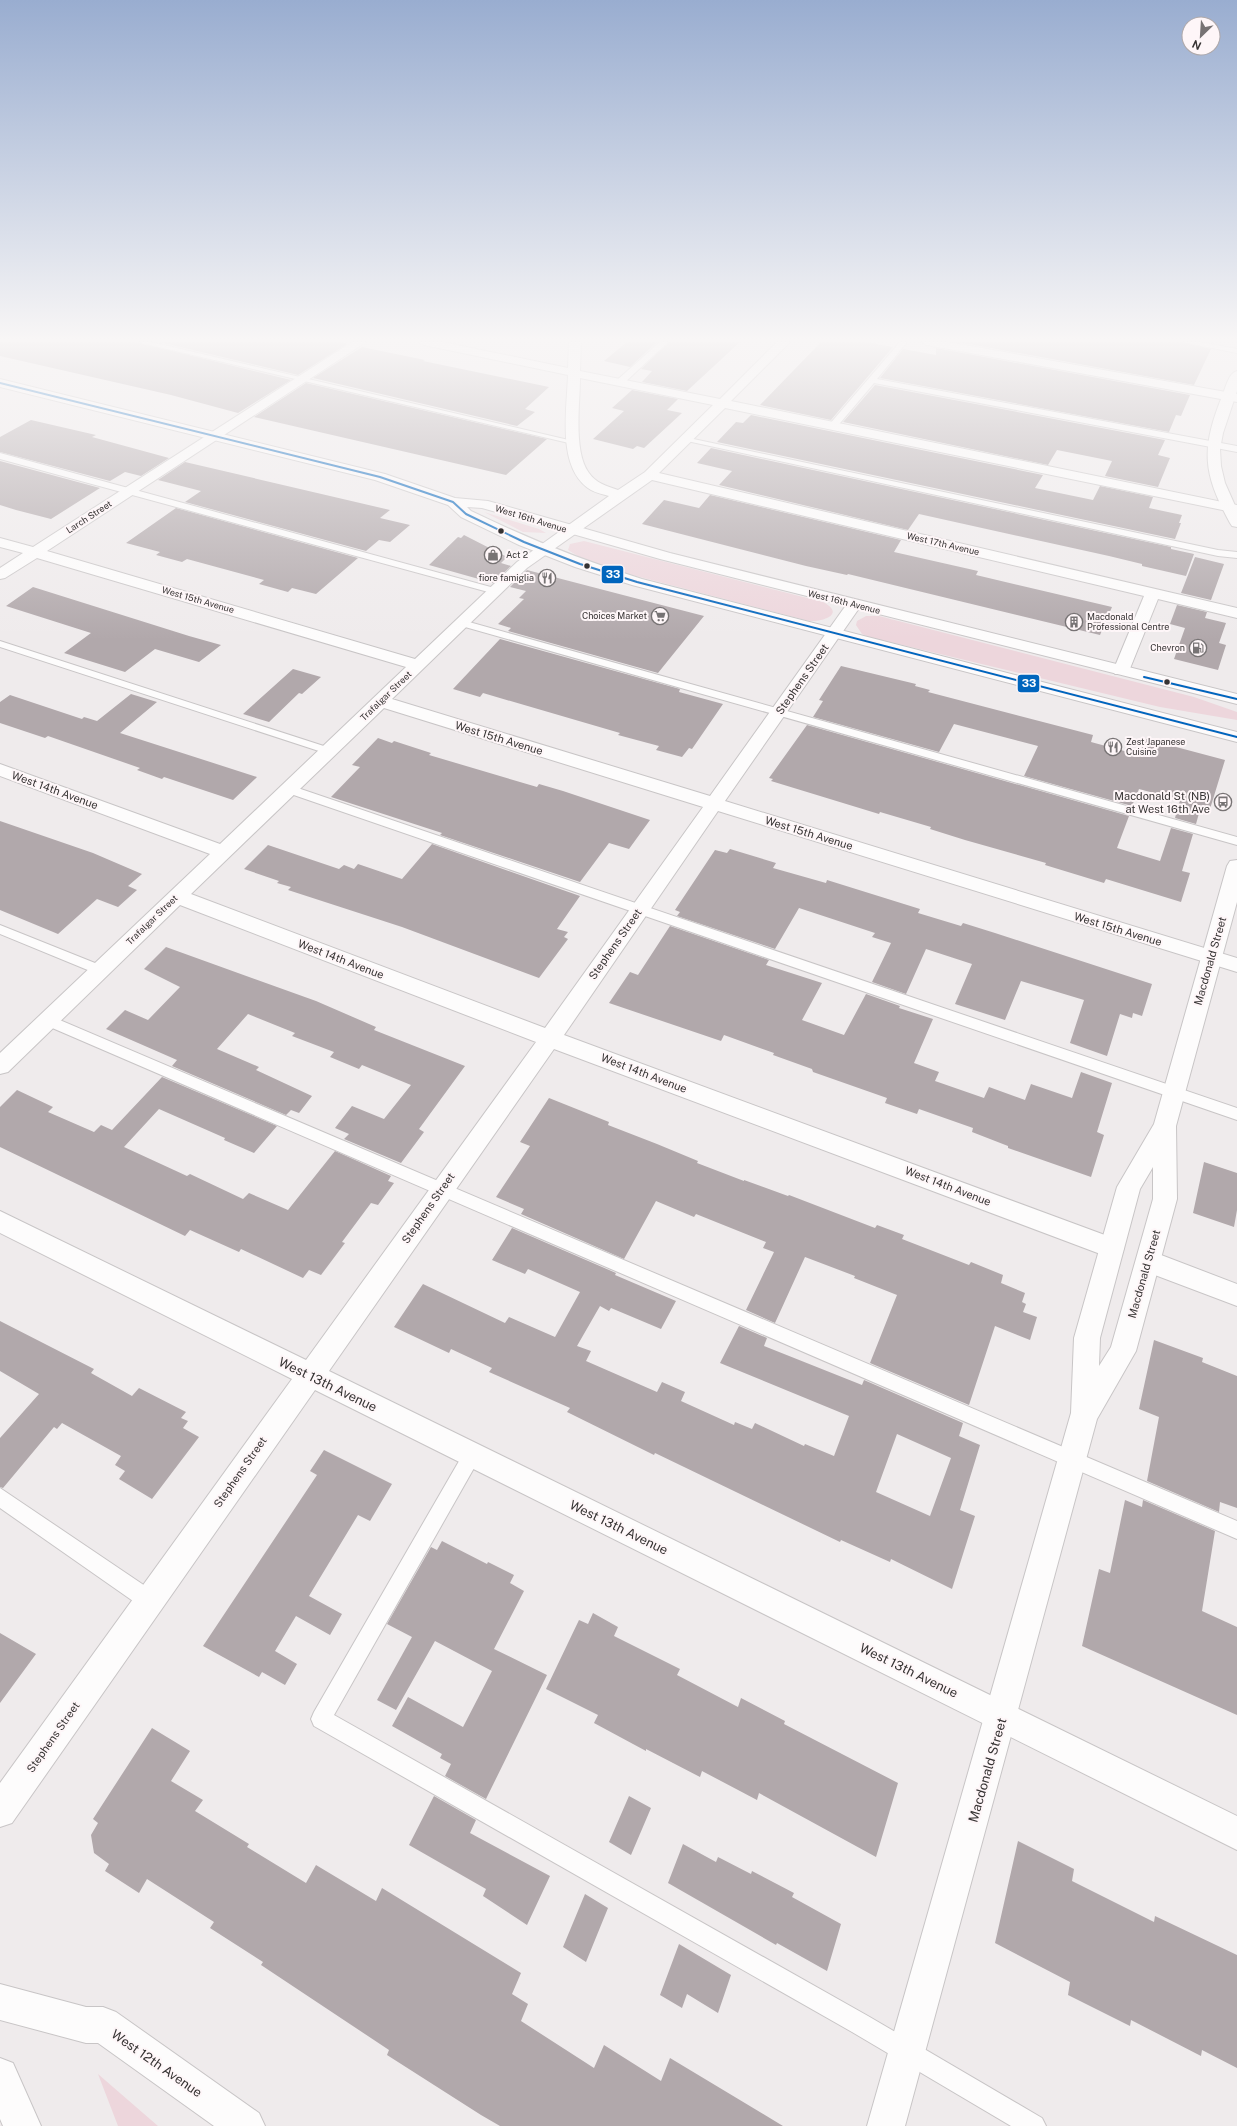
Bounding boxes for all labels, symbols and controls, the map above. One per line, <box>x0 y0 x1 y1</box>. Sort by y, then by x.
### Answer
north arrow <box>1181 16 1221 56</box>
text: N <box>1190 38 1203 52</box>
street label: Larch Street <box>64 498 114 535</box>
street label: West 16th Avenue <box>494 502 568 535</box>
unlabelled marker <box>496 526 506 536</box>
street label: West 17th Avenue <box>906 530 981 557</box>
shop icon: Act 2 <box>483 545 503 565</box>
place label: Act 2 <box>506 549 528 560</box>
unlabelled marker <box>582 561 592 571</box>
line badge: 33 <box>601 565 624 584</box>
restaurant icon: fiore famiglia <box>537 568 557 588</box>
text: 33 <box>606 568 620 580</box>
place label: fiore famiglia <box>478 572 534 583</box>
street label: West 15th Avenue <box>161 584 236 615</box>
street label: West 16th Avenue <box>807 587 882 616</box>
supermarket icon: Choices Market <box>650 606 670 626</box>
place label: Choices Market <box>582 610 647 621</box>
place label: Macdonald Professional Centre <box>1087 611 1169 632</box>
building icon: Macdonald Professional Centre <box>1064 612 1084 632</box>
fuel station icon: Chevron <box>1188 638 1208 658</box>
street label: Stephens Street <box>773 641 831 717</box>
place label: Chevron <box>1150 642 1185 653</box>
street label: Trafalgar Street <box>358 668 414 723</box>
line badge: 33 <box>1017 674 1040 693</box>
text: 33 <box>1022 677 1036 689</box>
unlabelled marker <box>1162 677 1172 687</box>
street label: West 15th Avenue <box>454 719 544 757</box>
place label: Zest Japanese Cuisine <box>1126 736 1185 757</box>
restaurant icon: Zest Japanese Cuisine <box>1103 737 1123 757</box>
street label: West 14th Avenue <box>10 769 100 811</box>
place label: Macdonald St (NB) at West 16th Ave <box>1114 790 1210 815</box>
bus stop icon: Macdonald St (NB) at West 16th Ave <box>1213 792 1233 812</box>
street label: West 15th Avenue <box>764 814 854 852</box>
street label: Trafalgar Street <box>124 892 180 947</box>
street label: Stephens Street <box>586 906 644 982</box>
street label: West 15th Avenue <box>1073 910 1163 948</box>
street label: Macdonald Street <box>1192 915 1228 1007</box>
street label: West 14th Avenue <box>296 937 386 981</box>
street label: West 14th Avenue <box>599 1051 689 1095</box>
street label: West 14th Avenue <box>903 1164 993 1208</box>
street label: Stephens Street <box>399 1170 457 1246</box>
street label: Macdonald Street <box>1126 1228 1162 1320</box>
street label: West 13th Avenue <box>276 1354 379 1415</box>
street label: Stephens Street <box>211 1434 269 1510</box>
street label: West 13th Avenue <box>567 1497 670 1558</box>
street label: West 13th Avenue <box>857 1640 960 1701</box>
street label: Stephens Street <box>24 1699 82 1775</box>
street label: Macdonald Street <box>965 1716 1010 1824</box>
street label: West 12th Avenue <box>109 2027 205 2100</box>

